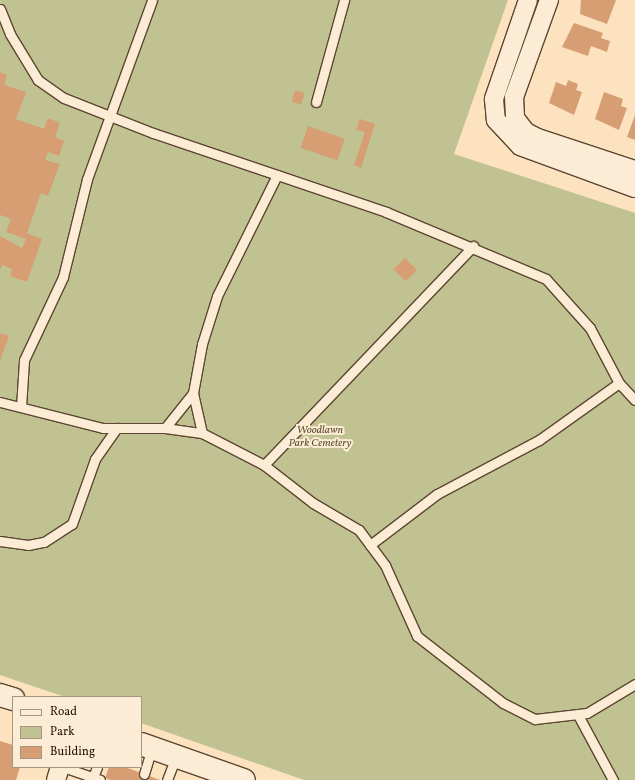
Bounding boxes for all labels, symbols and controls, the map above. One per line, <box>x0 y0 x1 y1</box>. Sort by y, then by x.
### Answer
park label: Woodlawn Park Cemetery <box>289 425 351 451</box>
legend <box>12 696 142 768</box>
text: Road <box>50 704 77 720</box>
text: Park <box>50 724 75 740</box>
text: Building <box>50 744 95 760</box>

